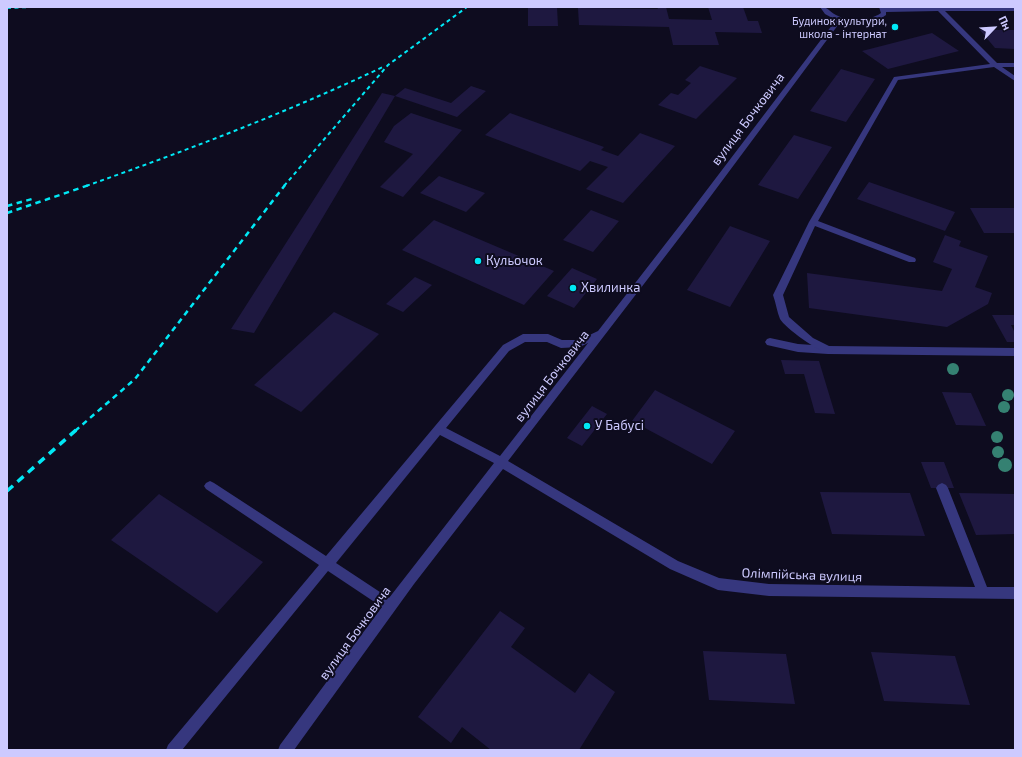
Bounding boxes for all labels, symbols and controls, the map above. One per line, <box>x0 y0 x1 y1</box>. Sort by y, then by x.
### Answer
north arrow <box>974 8 1014 48</box>
text: Пн <box>996 13 1014 32</box>
place label: Будинок культури, школа - інтернат <box>792 14 887 40</box>
marker: Будинок культури, школа - інтернат <box>890 22 900 32</box>
street label: вулиця Бочковича <box>708 70 788 168</box>
place label: Кульочок <box>486 253 543 269</box>
marker: Кульочок <box>473 256 483 266</box>
place label: Хвилинка <box>581 280 640 296</box>
marker: Хвилинка <box>568 283 578 293</box>
street label: вулиця Бочковича <box>511 327 593 425</box>
place label: У Бабусі <box>595 418 644 434</box>
marker: У Бабусі <box>582 421 592 431</box>
street label: Олімпійська вулиця <box>741 565 863 585</box>
street label: вулиця Бочковича <box>316 583 394 683</box>

